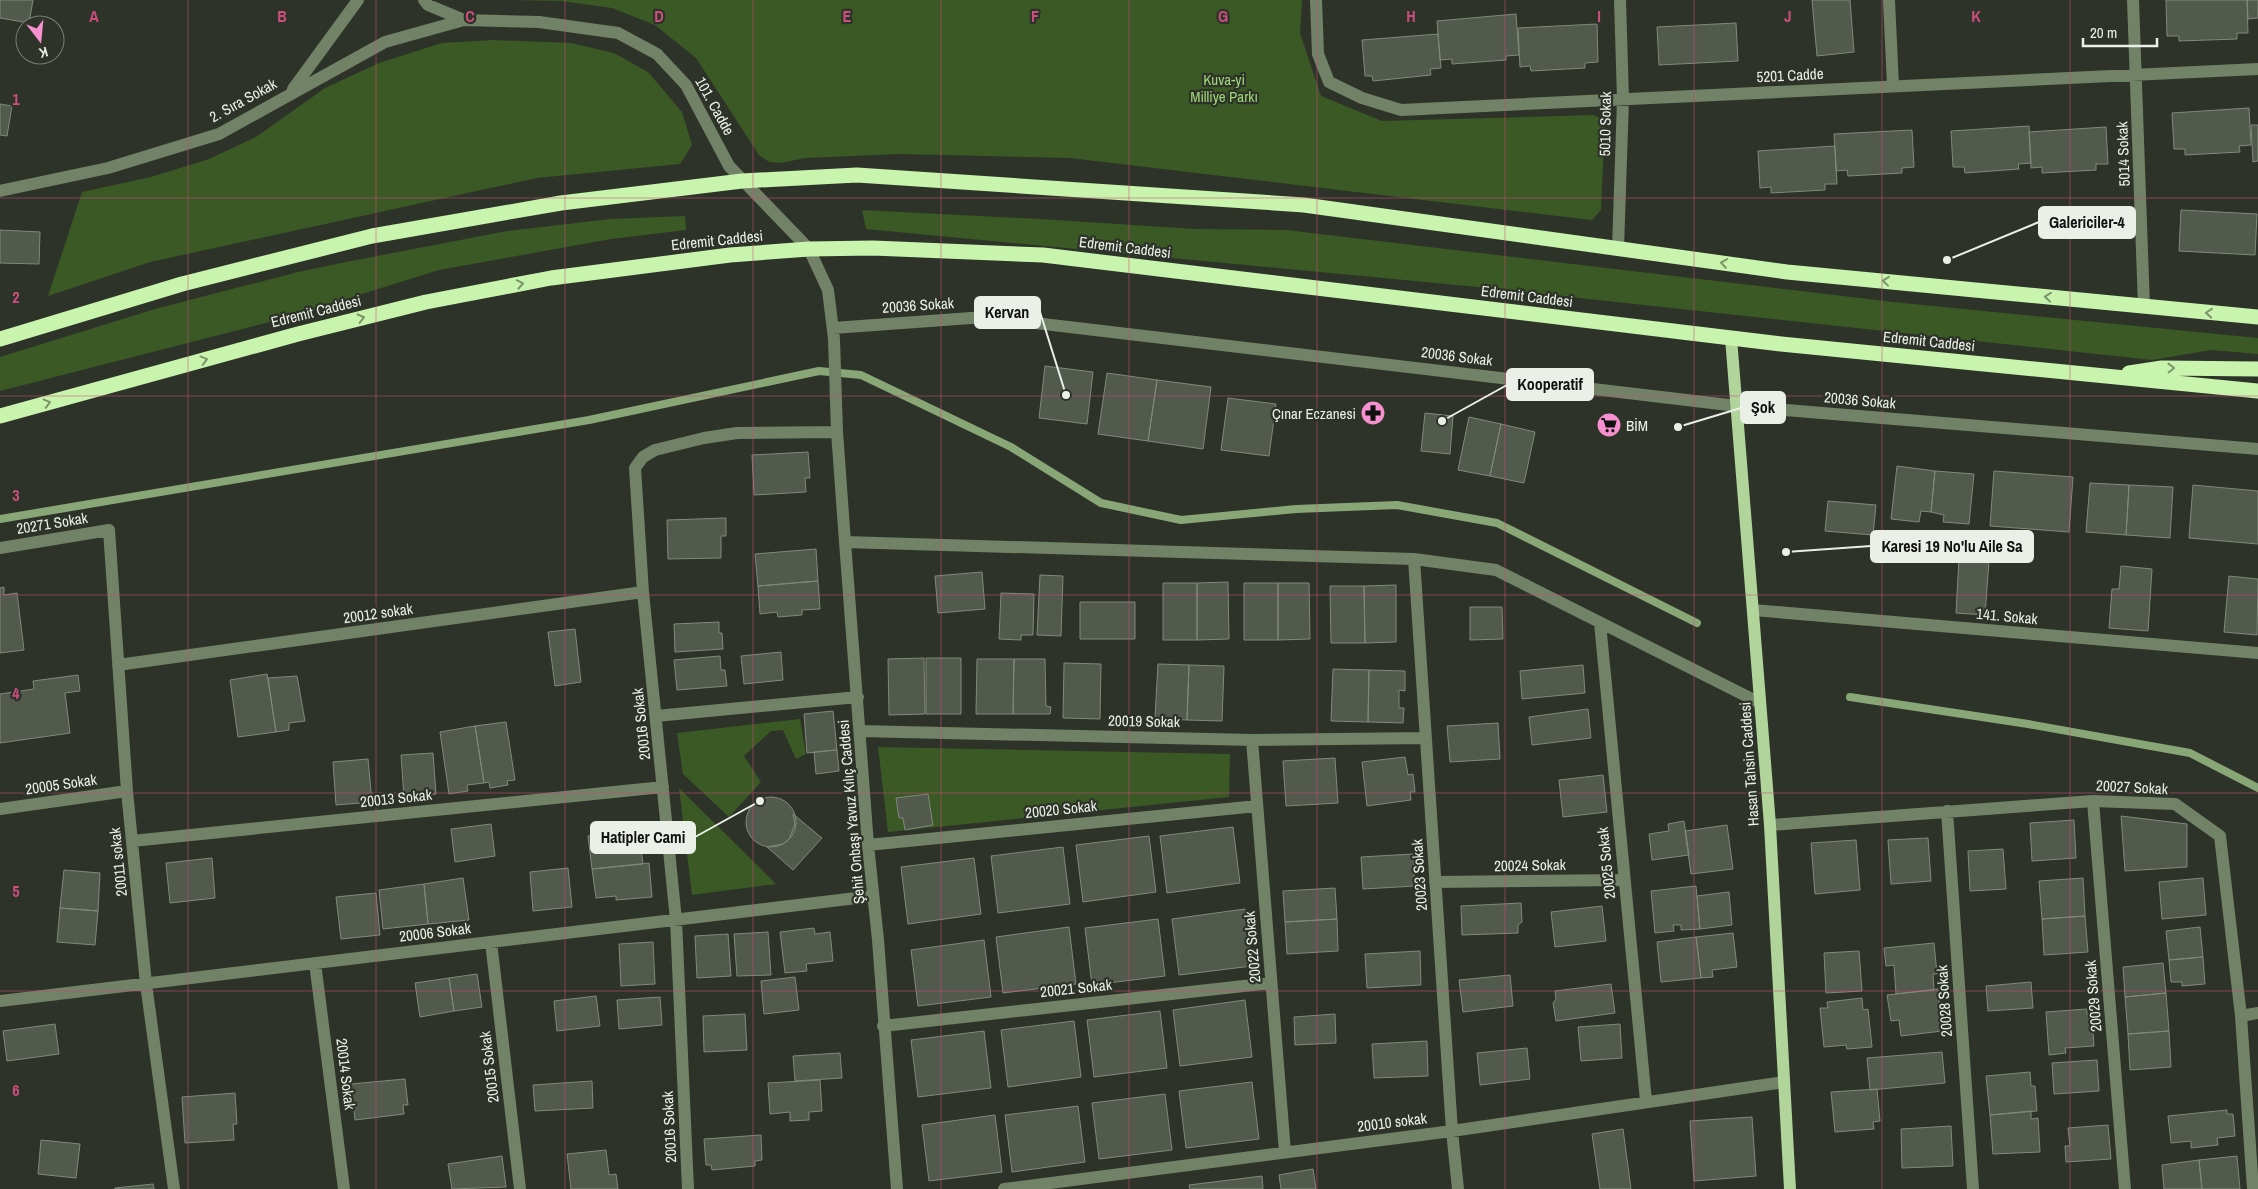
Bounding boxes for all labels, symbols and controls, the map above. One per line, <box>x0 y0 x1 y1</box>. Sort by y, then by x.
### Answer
text: A <box>89 5 99 27</box>
text: B <box>277 5 287 27</box>
text: C <box>465 5 475 27</box>
text: D <box>654 5 664 27</box>
text: E <box>843 5 852 27</box>
text: F <box>1031 5 1039 27</box>
text: G <box>1218 5 1228 27</box>
text: H <box>1406 5 1416 27</box>
text: I <box>1597 5 1601 27</box>
text: J <box>1784 5 1792 27</box>
text: K <box>1971 5 1981 27</box>
north arrow <box>15 15 65 65</box>
scale bar <box>2083 15 2157 47</box>
text: 20 m <box>2090 22 2117 43</box>
text: K <box>36 43 50 62</box>
street label: 5201 Cadde <box>1756 63 1824 87</box>
park label: Kuva-yi Milliye Parkı <box>1190 69 1258 107</box>
street label: 2. Sıra Sokak <box>206 73 281 127</box>
street label: 101. Cadde <box>690 73 740 139</box>
text: 1 <box>12 88 20 110</box>
street label: 5010 Sokak <box>1594 90 1616 157</box>
street label: 5014 Sokak <box>2111 120 2135 187</box>
callout: Galericiler-4 <box>2039 207 2135 238</box>
text: Galericiler-4 <box>2049 211 2126 233</box>
street label: Edremit Caddesi <box>670 225 764 255</box>
street label: Edremit Caddesi <box>1078 231 1172 263</box>
one-way arrow <box>1720 258 1728 269</box>
one-way arrow <box>1882 276 1890 287</box>
one-way arrow <box>515 279 524 290</box>
street label: Edremit Caddesi <box>1480 280 1574 312</box>
text: 2 <box>12 286 20 308</box>
street label: Edremit Caddesi <box>269 290 363 332</box>
street label: 20036 Sokak <box>881 292 955 318</box>
one-way arrow <box>2043 292 2051 303</box>
callout: Kervan <box>975 297 1040 328</box>
text: Kervan <box>985 301 1029 323</box>
one-way arrow <box>2205 307 2213 318</box>
one-way arrow <box>356 313 365 324</box>
street label: Edremit Caddesi <box>1882 326 1976 356</box>
street label: 20036 Sokak <box>1420 341 1495 371</box>
one-way arrow <box>199 355 207 365</box>
one-way arrow <box>2167 363 2175 373</box>
callout: Kooperatif <box>1507 369 1593 400</box>
text: Kooperatif <box>1517 373 1583 395</box>
street label: 20036 Sokak <box>1823 386 1898 414</box>
callout: Şok <box>1741 392 1785 423</box>
text: Şok <box>1751 396 1776 418</box>
one-way arrow <box>43 398 51 409</box>
pharmacy icon: Çınar Eczanesi <box>1360 400 1386 426</box>
place label: Çınar Eczanesi <box>1272 403 1356 424</box>
supermarket icon: BİM <box>1596 412 1622 438</box>
place label: BİM <box>1626 415 1648 436</box>
text: 3 <box>12 484 20 506</box>
street label: 20271 Sokak <box>15 507 90 539</box>
callout: Karesi 19 No'lu Aile Sa <box>1871 531 2033 562</box>
text: Karesi 19 No'lu Aile Sa <box>1881 535 2023 557</box>
street label: 20012 sokak <box>342 598 415 628</box>
street label: 141. Sokak <box>1975 603 2039 629</box>
text: 4 <box>12 682 20 704</box>
street label: 20016 Sokak <box>627 686 655 761</box>
street label: Hasan Tahsin Caddesi <box>1734 701 1764 827</box>
street label: 20019 Sokak <box>1108 710 1181 732</box>
street label: Şehit Onbaşı Yavuz Kılıç Caddesi <box>832 719 870 905</box>
street label: 20005 Sokak <box>24 768 99 799</box>
street label: 20027 Sokak <box>2096 775 2169 799</box>
street label: 20013 Sokak <box>359 784 434 812</box>
street label: 20020 Sokak <box>1024 795 1099 823</box>
callout: Hatipler Cami <box>591 822 695 853</box>
street label: 20025 Sokak <box>1592 825 1620 900</box>
street label: 20011 sokak <box>104 826 132 897</box>
text: Hatipler Cami <box>601 826 685 848</box>
street label: 20023 Sokak <box>1406 838 1432 912</box>
street label: 20024 Sokak <box>1494 854 1567 876</box>
text: 5 <box>12 880 20 902</box>
street label: 20022 Sokak <box>1238 909 1266 984</box>
street label: 20006 Sokak <box>398 917 473 947</box>
street label: 20029 Sokak <box>2079 958 2107 1033</box>
street label: 20028 Sokak <box>1931 964 1957 1038</box>
street label: 20021 Sokak <box>1039 974 1114 1002</box>
street label: 20015 Sokak <box>474 1029 504 1104</box>
street label: 20014 Sokak <box>331 1037 361 1112</box>
text: 6 <box>12 1079 20 1101</box>
street label: 20016 Sokak <box>657 1090 681 1163</box>
street label: 20010 sokak <box>1356 1107 1429 1137</box>

